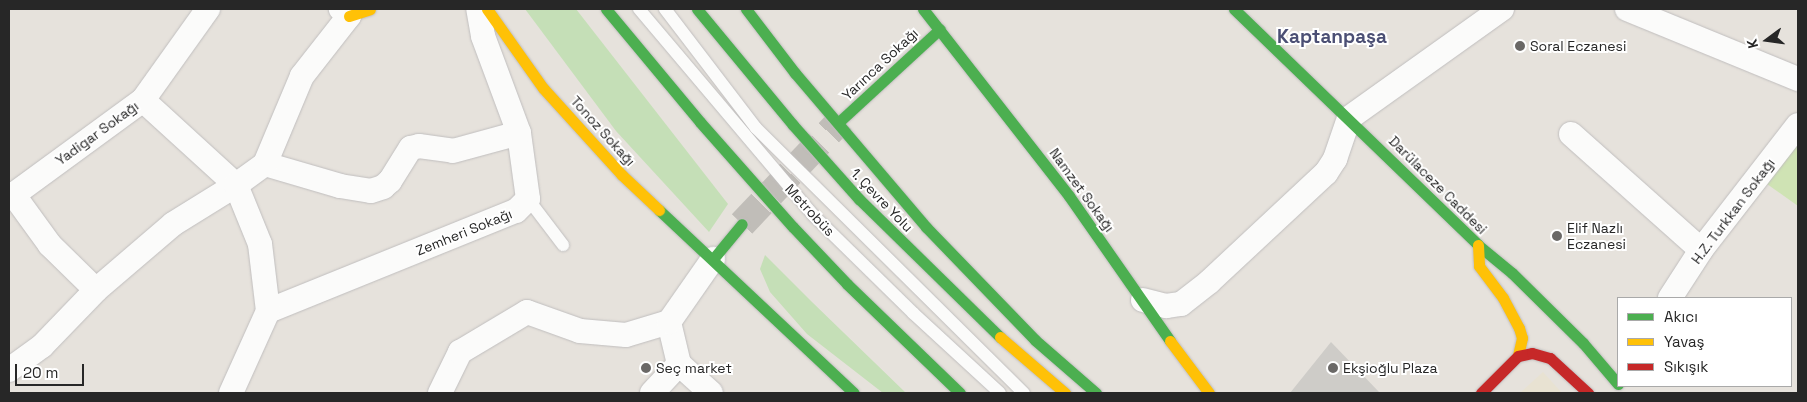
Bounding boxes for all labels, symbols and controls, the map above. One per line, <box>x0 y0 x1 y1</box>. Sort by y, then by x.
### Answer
north arrow <box>1742 15 1792 65</box>
street label: Yarınca Sokağı <box>839 25 921 103</box>
district label: Kaptanpaşa <box>1277 26 1387 48</box>
text: K <box>1743 37 1762 50</box>
place label: Soral Eczanesi <box>1530 38 1626 54</box>
marker: Soral Eczanesi <box>1514 40 1526 52</box>
street label: Tonoz Sokağı <box>567 93 639 169</box>
street label: Yadigar Sokağı <box>52 97 142 169</box>
street label: Darülaceze Caddesi <box>1385 132 1491 238</box>
street label: Namzet Sokağı <box>1046 145 1118 235</box>
street label: H.Z. Turkkan Sokağı <box>1687 154 1779 268</box>
street label: 1. Çevre Yolu <box>847 165 917 235</box>
street label: Metrobüs <box>782 180 838 240</box>
street label: Zemheri Sokağı <box>413 205 515 259</box>
place label: Elif Nazlı Eczanesi <box>1567 220 1626 252</box>
marker: Elif Nazlı Eczanesi <box>1551 230 1563 242</box>
legend <box>1617 297 1792 387</box>
text: Akıcı <box>1664 307 1698 326</box>
text: Yavaş <box>1664 332 1704 351</box>
scale bar <box>18 354 86 386</box>
text: Sıkışık <box>1664 357 1708 376</box>
place label: Seç market <box>656 360 732 376</box>
place label: Ekşioğlu Plaza <box>1343 360 1437 376</box>
marker: Seç market <box>640 362 652 374</box>
marker: Ekşioğlu Plaza <box>1327 362 1339 374</box>
text: 20 m <box>23 363 58 382</box>

